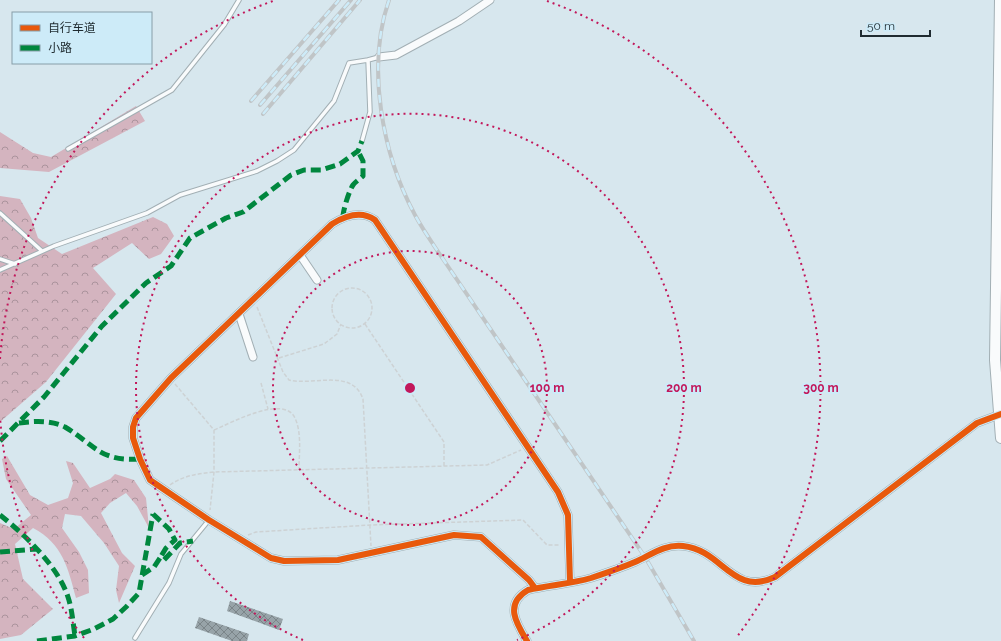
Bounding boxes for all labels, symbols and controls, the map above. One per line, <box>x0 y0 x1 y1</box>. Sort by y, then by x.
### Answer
legend <box>12 12 152 64</box>
scale bar <box>861 12 930 38</box>
text: 50 m <box>867 19 895 33</box>
text: 自行车道 <box>48 21 96 35</box>
text: 小路 <box>48 41 72 55</box>
centre of rings <box>403 381 417 395</box>
text: 100 m <box>530 381 564 395</box>
text: 200 m <box>666 381 702 395</box>
text: 300 m <box>803 381 839 395</box>

